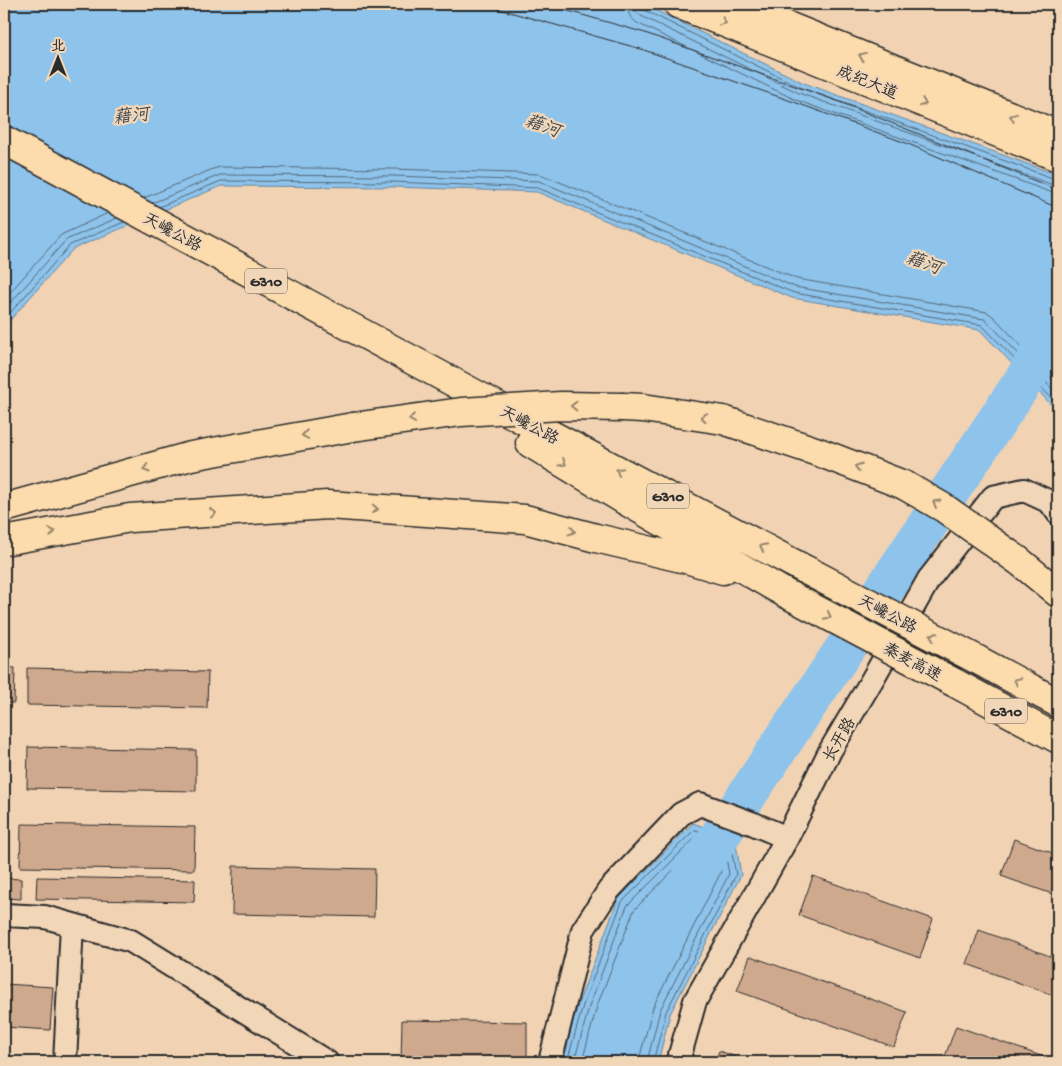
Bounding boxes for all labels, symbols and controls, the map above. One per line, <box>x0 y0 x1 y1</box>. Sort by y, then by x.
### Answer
one-way arrow <box>718 16 727 26</box>
north arrow <box>32 32 82 82</box>
text: 北 <box>51 39 65 56</box>
one-way arrow <box>859 52 867 62</box>
street label: 成纪大道 <box>833 62 901 105</box>
one-way arrow <box>918 96 927 107</box>
water label: 藉河 <box>112 104 153 130</box>
water label: 藉河 <box>522 110 566 144</box>
one-way arrow <box>1009 113 1018 123</box>
street label: 天巉公路 <box>139 209 205 258</box>
water label: 藉河 <box>903 247 947 281</box>
road number: G310 <box>245 268 287 294</box>
one-way arrow <box>570 401 578 411</box>
street label: 天巉公路 <box>496 402 562 451</box>
one-way arrow <box>408 413 416 424</box>
one-way arrow <box>699 413 708 423</box>
one-way arrow <box>300 430 309 440</box>
one-way arrow <box>557 456 566 466</box>
one-way arrow <box>142 463 150 473</box>
one-way arrow <box>854 463 863 473</box>
one-way arrow <box>616 467 625 477</box>
road number: G310 <box>647 484 689 508</box>
one-way arrow <box>932 500 941 510</box>
one-way arrow <box>371 503 379 514</box>
one-way arrow <box>209 507 217 518</box>
one-way arrow <box>568 525 576 536</box>
one-way arrow <box>47 528 56 538</box>
one-way arrow <box>759 543 768 553</box>
street label: 天巉公路 <box>854 591 920 640</box>
one-way arrow <box>823 610 832 620</box>
one-way arrow <box>929 632 938 642</box>
street label: 秦麦高速 <box>879 639 945 688</box>
one-way arrow <box>1013 677 1022 687</box>
road number: G310 <box>985 698 1027 724</box>
street label: 长开路 <box>819 714 861 766</box>

